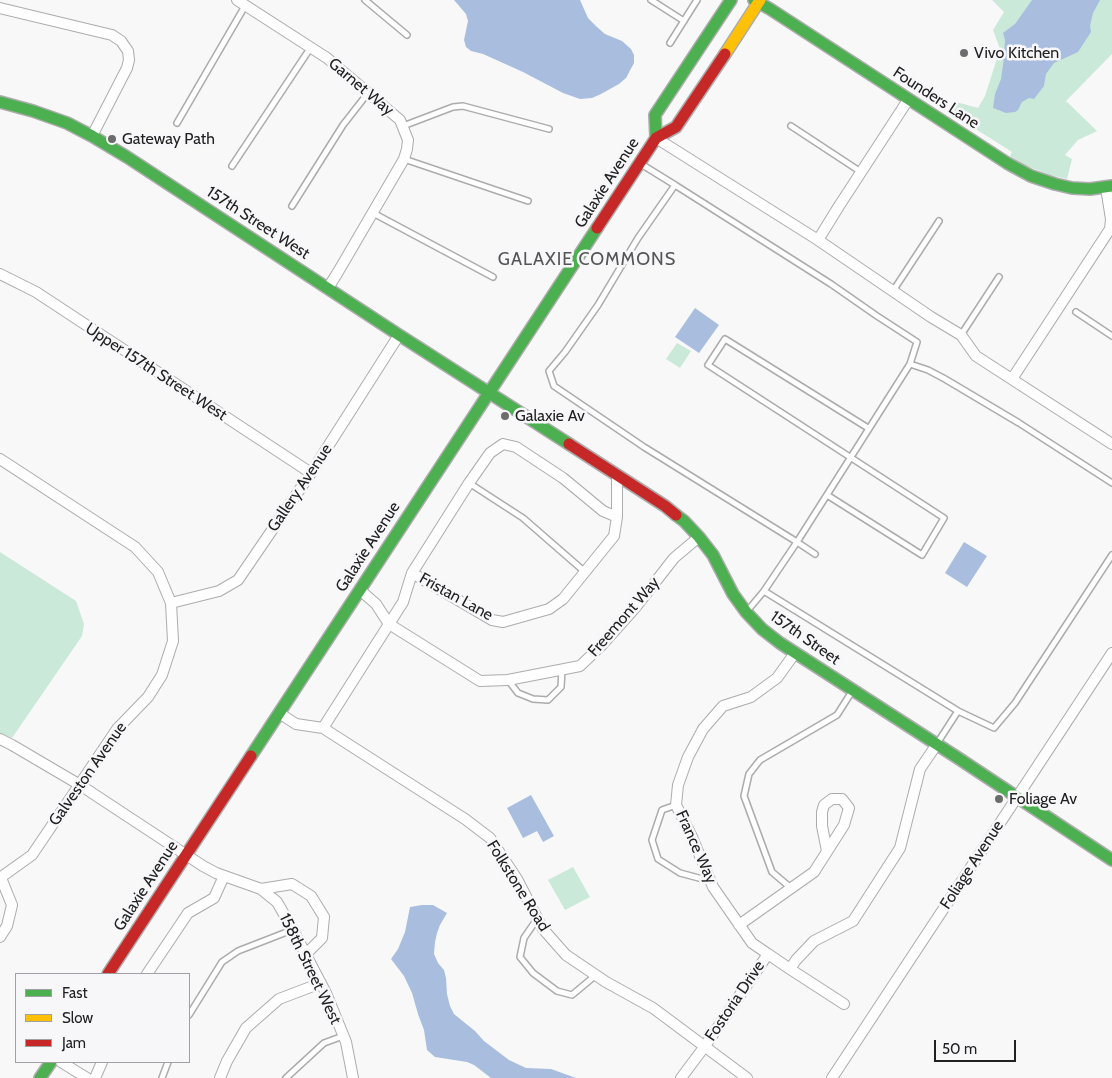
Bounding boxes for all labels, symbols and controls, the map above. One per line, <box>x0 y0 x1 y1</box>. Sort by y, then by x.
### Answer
place label: Vivo Kitchen <box>974 43 1059 63</box>
marker: Vivo Kitchen <box>958 47 970 59</box>
street label: Garnet Way <box>324 54 398 120</box>
street label: Founders Lane <box>889 63 983 133</box>
place label: Gateway Path <box>122 129 215 149</box>
marker: Gateway Path <box>106 133 118 145</box>
street label: Galaxie Avenue <box>571 134 643 232</box>
street label: 157th Street West <box>203 183 313 263</box>
district label: GALAXIE COMMONS <box>496 249 678 271</box>
street label: Upper 157th Street West <box>82 319 230 425</box>
place label: Galaxie Av <box>515 406 585 426</box>
marker: Galaxie Av <box>499 410 511 422</box>
street label: Gallery Avenue <box>264 441 336 535</box>
street label: Galaxie Avenue <box>332 498 404 596</box>
street label: Fristan Lane <box>416 569 496 625</box>
street label: Freemont Way <box>584 573 664 661</box>
street label: 157th Street <box>766 607 844 669</box>
street label: Galveston Avenue <box>45 719 131 829</box>
place label: Foliage Av <box>1009 789 1077 809</box>
marker: Foliage Av <box>993 793 1005 805</box>
street label: France Way <box>671 807 721 887</box>
street label: Foliage Avenue <box>936 817 1008 913</box>
street label: Galaxie Avenue <box>110 837 182 935</box>
street label: Folkstone Road <box>482 837 554 935</box>
street label: 158th Street West <box>275 911 345 1027</box>
street label: Fostoria Drive <box>701 957 769 1045</box>
legend <box>15 973 190 1063</box>
text: Fast <box>62 984 87 1002</box>
text: Slow <box>62 1009 93 1027</box>
scale bar <box>937 1030 1020 1062</box>
text: Jam <box>62 1034 86 1052</box>
text: 50 m <box>942 1040 977 1058</box>

